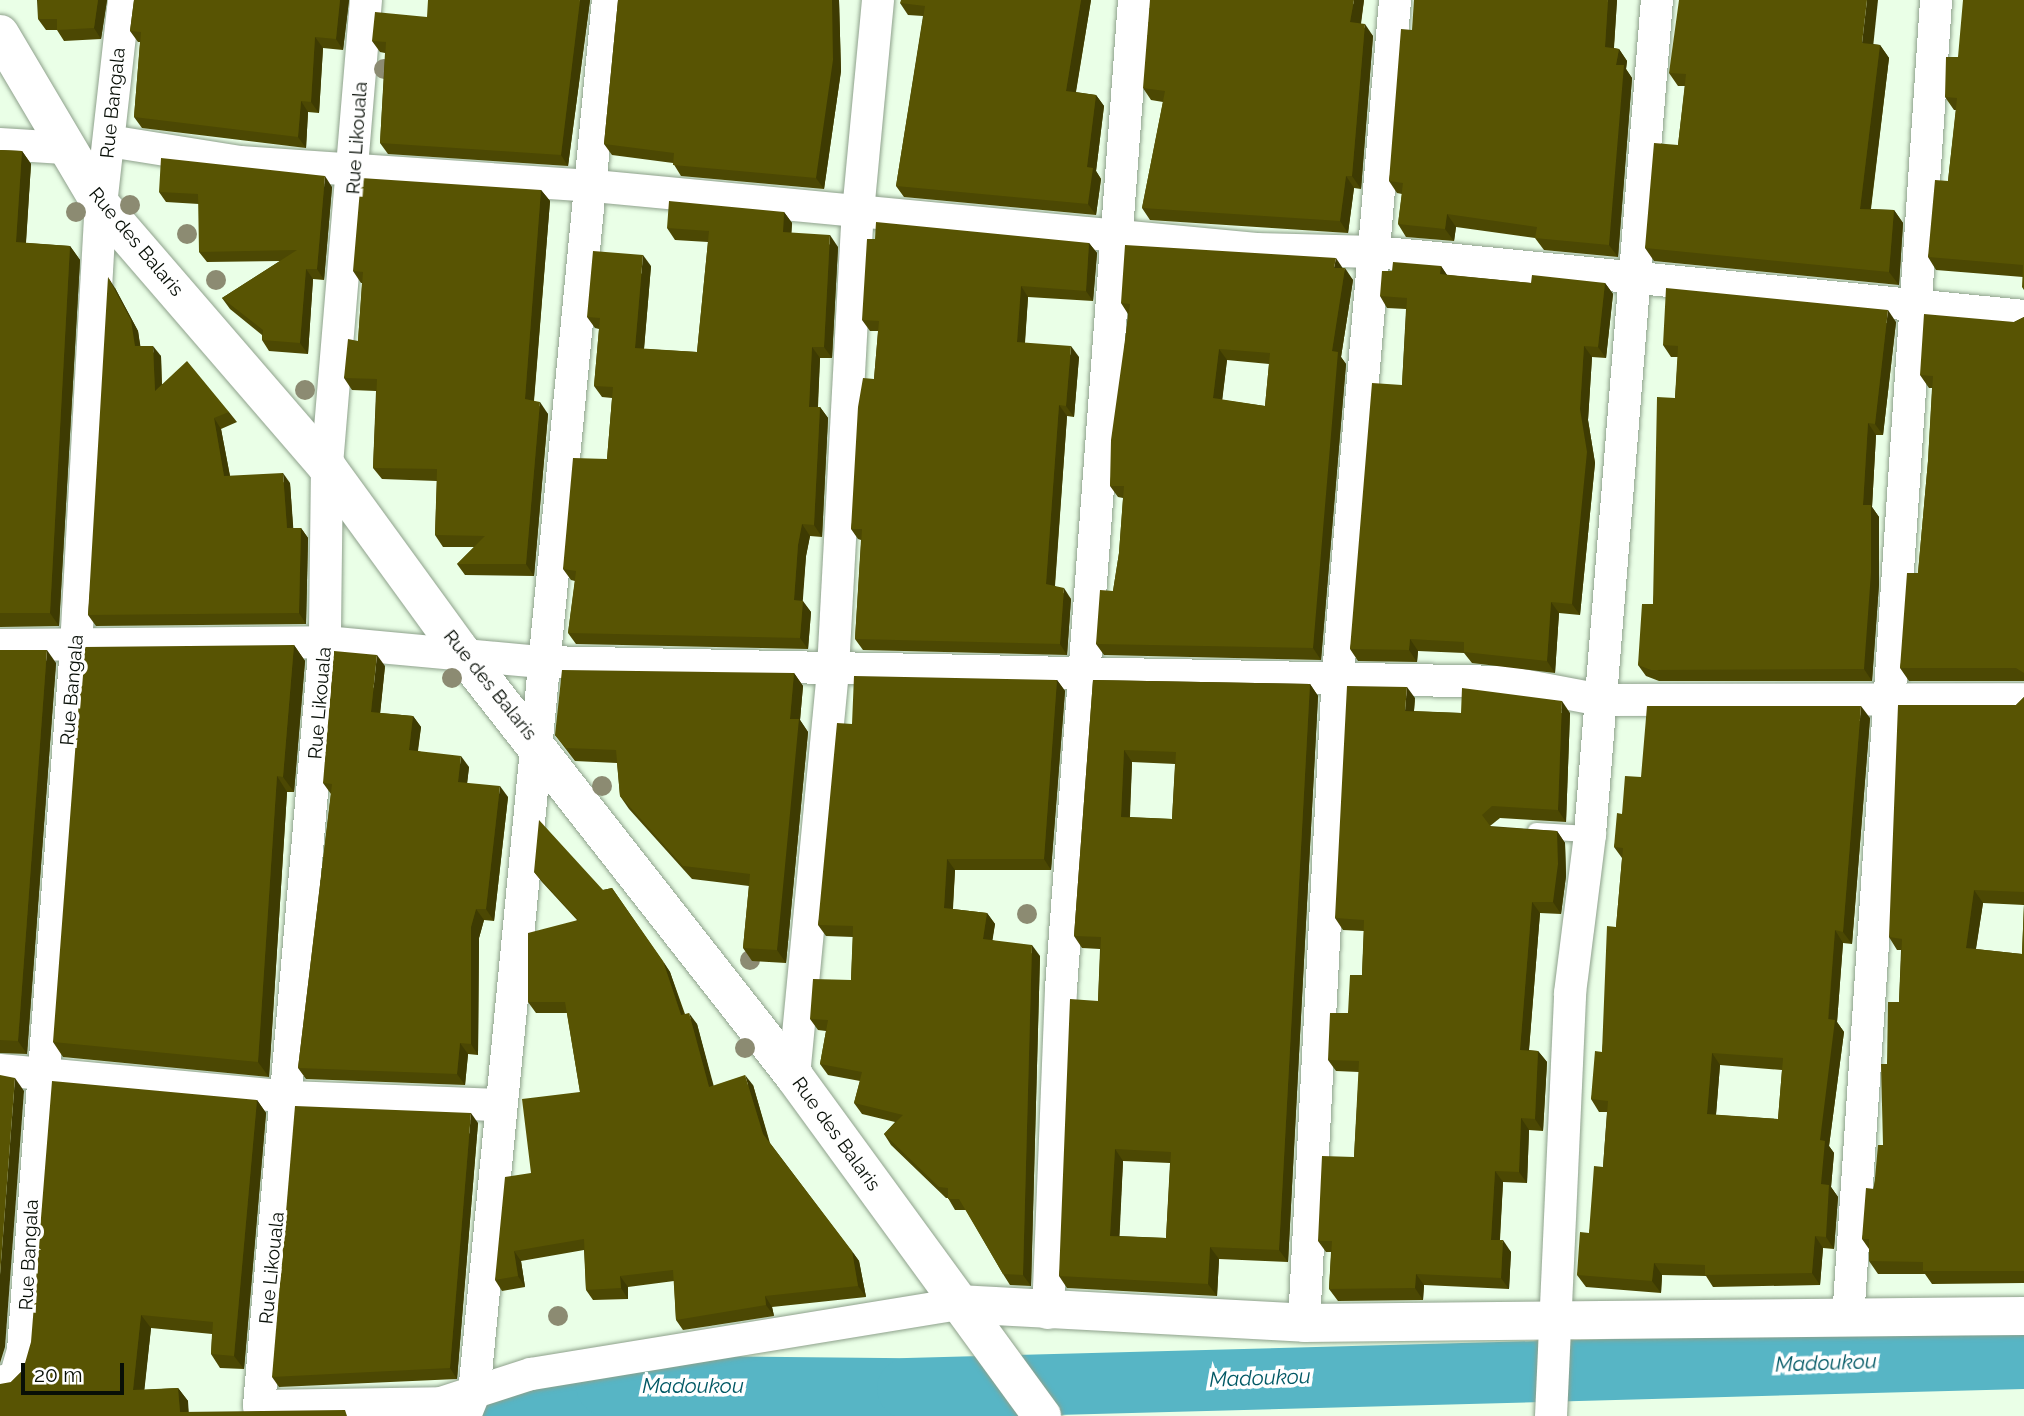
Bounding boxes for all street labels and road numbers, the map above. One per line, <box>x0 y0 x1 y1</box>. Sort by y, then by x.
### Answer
street label: Rue Bangala <box>96 46 130 160</box>
street label: Rue Likouala <box>342 81 372 195</box>
street label: Rue des Balaris <box>84 183 188 301</box>
street label: Rue des Balaris <box>439 625 541 745</box>
street label: Rue Bangala <box>56 634 88 746</box>
street label: Rue Likouala <box>304 646 336 760</box>
street label: Rue des Balaris <box>787 1073 885 1195</box>
street label: Rue Bangala <box>15 1199 43 1311</box>
street label: Rue Likouala <box>255 1211 289 1325</box>

